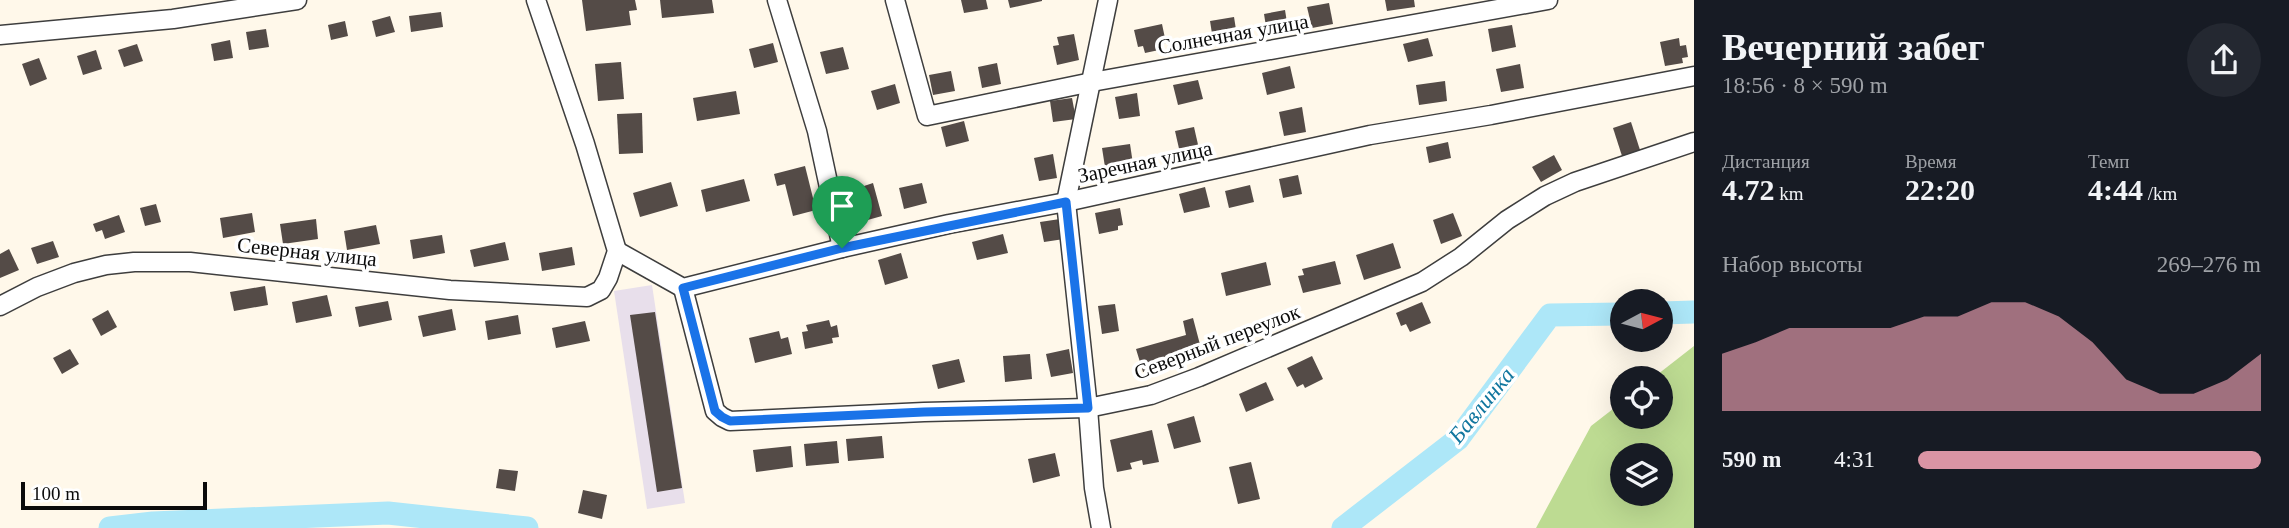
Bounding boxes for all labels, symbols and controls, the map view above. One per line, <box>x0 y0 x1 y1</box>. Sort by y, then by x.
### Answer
street label: Солнечная улица <box>1156 9 1311 59</box>
button: share <box>2187 23 2261 97</box>
text: Вечерний забег <box>1722 26 1985 68</box>
text: 18:56 · 8 × 590 m <box>1722 73 1888 98</box>
street label: Заречная улица <box>1075 136 1215 188</box>
text: Дистанция <box>1722 151 1810 172</box>
text: Время <box>1905 151 1956 172</box>
text: Темп <box>2088 151 2130 172</box>
text: 4.72 <box>1722 173 1775 206</box>
text: 22:20 <box>1905 173 1975 206</box>
text: 4:44 <box>2088 173 2143 206</box>
pin <box>812 176 872 248</box>
text: km <box>1775 183 1804 204</box>
text: /km <box>2143 183 2177 204</box>
icon: arrive <box>823 187 861 225</box>
street label: Северная улица <box>236 233 379 271</box>
text: Набор высоты <box>1722 252 1863 277</box>
text: 269–276 m <box>2157 252 2261 277</box>
north arrow <box>1610 289 1673 352</box>
map controls <box>1610 289 1673 506</box>
street label: Северный переулок <box>1131 299 1304 385</box>
water label: Бавлинка <box>1443 363 1519 449</box>
button: locate <box>1610 366 1673 429</box>
button: layers <box>1610 443 1673 506</box>
text: 590 m <box>1722 447 1781 472</box>
text: 4:31 <box>1834 447 1875 472</box>
scale bar <box>21 479 206 511</box>
text: 100 m <box>32 483 80 504</box>

